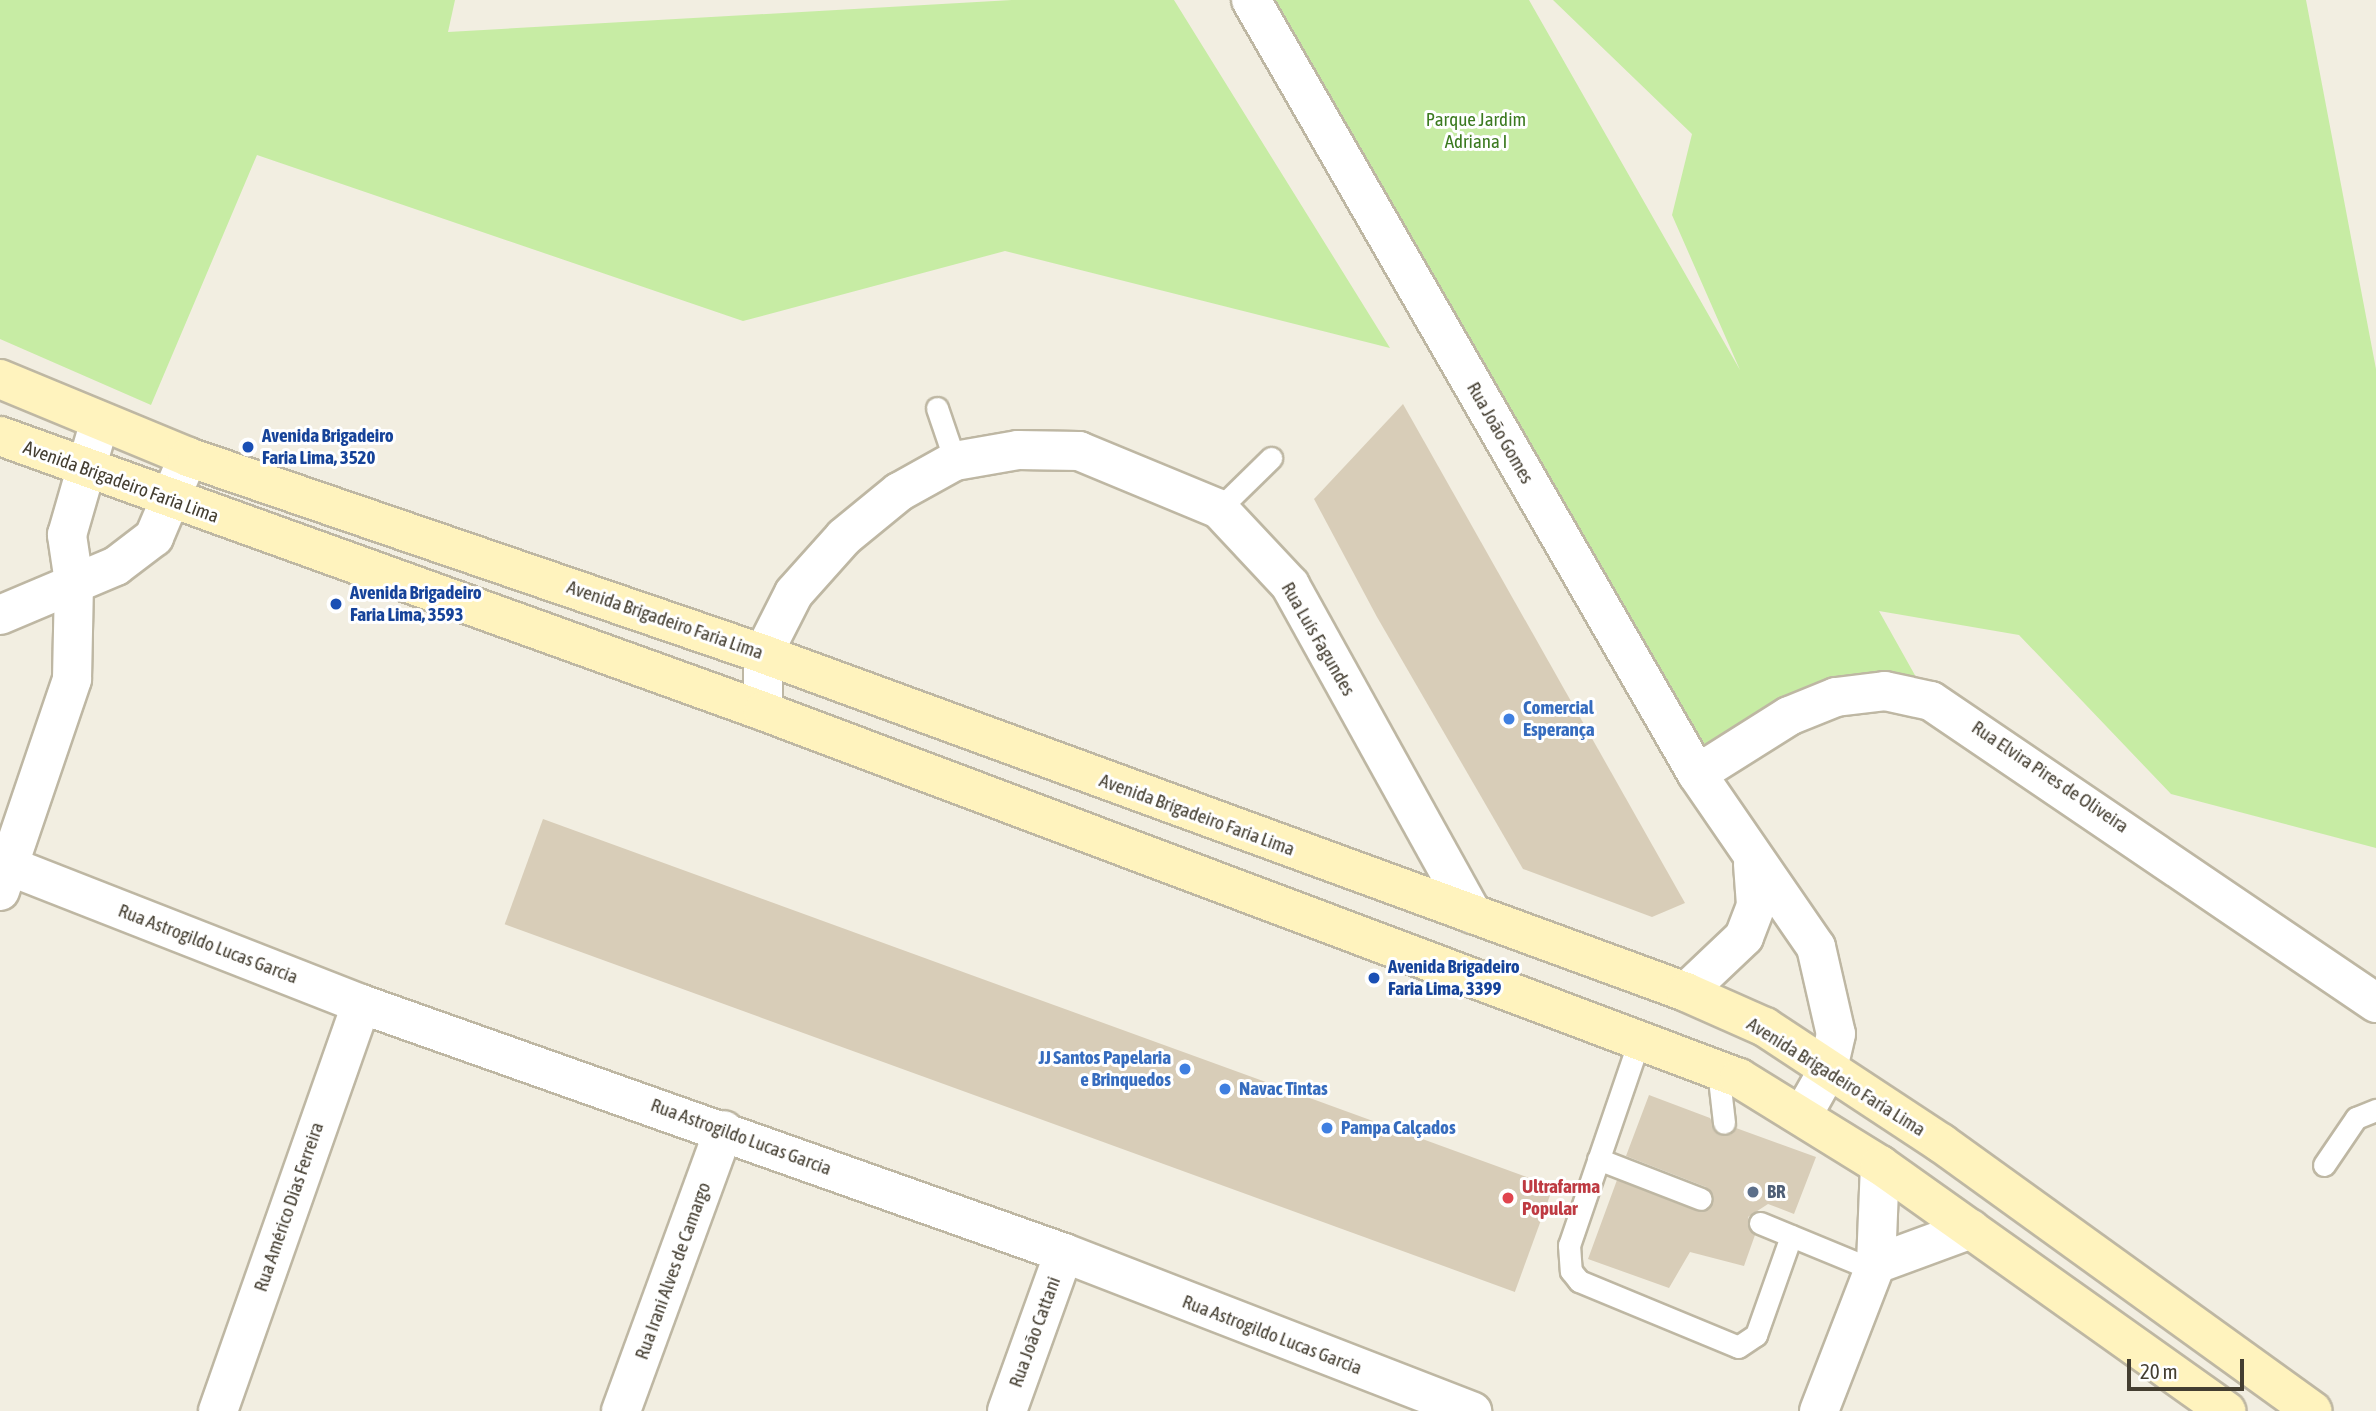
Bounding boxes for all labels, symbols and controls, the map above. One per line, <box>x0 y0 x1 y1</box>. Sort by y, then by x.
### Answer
park label: Parque Jardim Adriana I <box>1426 109 1526 153</box>
street label: Rua João Gomes <box>1462 378 1538 488</box>
place label: Avenida Brigadeiro Faria Lima, 3520 <box>262 425 394 469</box>
street label: Avenida Brigadeiro Faria Lima <box>20 436 222 528</box>
marker: Avenida Brigadeiro Faria Lima, 3520 <box>240 439 256 455</box>
street label: Avenida Brigadeiro Faria Lima <box>564 576 766 664</box>
street label: Rua Luís Fagundes <box>1276 578 1360 700</box>
place label: Avenida Brigadeiro Faria Lima, 3593 <box>350 582 482 626</box>
marker: Avenida Brigadeiro Faria Lima, 3593 <box>328 596 344 612</box>
place label: Comercial Esperança <box>1523 697 1595 741</box>
marker: Comercial Esperança <box>1501 711 1517 727</box>
street label: Rua Elvira Pires de Oliveira <box>1967 716 2133 838</box>
street label: Avenida Brigadeiro Faria Lima <box>1096 769 1298 861</box>
street label: Rua Astrogildo Lucas Garcia <box>115 899 301 989</box>
place label: Avenida Brigadeiro Faria Lima, 3399 <box>1388 956 1520 1000</box>
marker: Avenida Brigadeiro Faria Lima, 3399 <box>1366 970 1382 986</box>
street label: Avenida Brigadeiro Faria Lima <box>1743 1013 1929 1141</box>
place label: JJ Santos Papelaria e Brinquedos <box>1039 1047 1171 1091</box>
marker: JJ Santos Papelaria e Brinquedos <box>1177 1061 1193 1077</box>
place label: Navac Tintas <box>1239 1078 1328 1100</box>
marker: Navac Tintas <box>1217 1081 1233 1097</box>
street label: Rua Astrogildo Lucas Garcia <box>648 1094 834 1180</box>
place label: Pampa Calçados <box>1341 1117 1456 1139</box>
street label: Rua Américo Dias Ferreira <box>249 1119 329 1295</box>
marker: Pampa Calçados <box>1319 1120 1335 1136</box>
place label: Ultrafarma Popular <box>1522 1176 1600 1220</box>
street label: Rua Irani Alves de Camargo <box>630 1179 716 1363</box>
place label: BR <box>1767 1181 1786 1203</box>
marker: BR <box>1745 1184 1761 1200</box>
marker: Ultrafarma Popular <box>1500 1190 1516 1206</box>
street label: Rua João Cattani <box>1004 1273 1066 1391</box>
street label: Rua Astrogildo Lucas Garcia <box>1179 1290 1365 1380</box>
scale bar <box>2131 1344 2248 1388</box>
text: 20 m <box>2140 1359 2178 1383</box>

